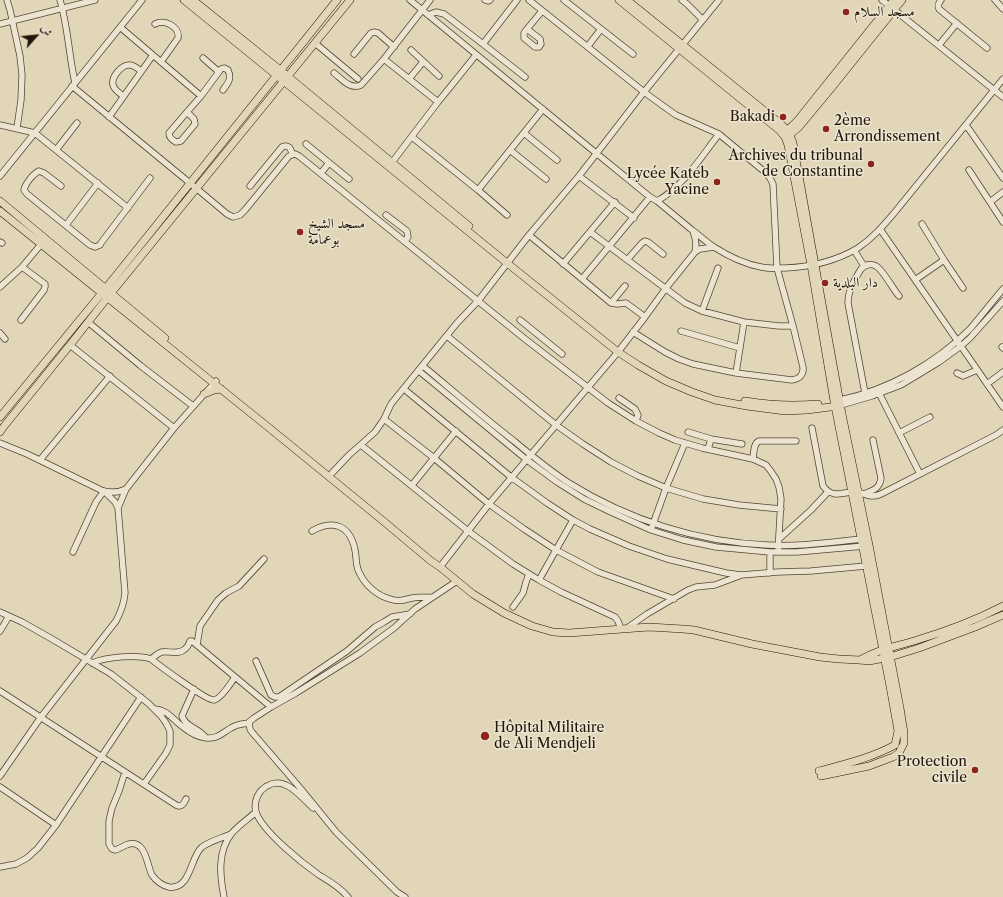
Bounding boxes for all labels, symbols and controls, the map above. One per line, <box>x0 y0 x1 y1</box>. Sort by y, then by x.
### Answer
place label: مسجد السلام <box>854 4 915 20</box>
marker: مسجد السلام <box>841 7 851 17</box>
north arrow <box>16 16 56 56</box>
text: ش <box>38 23 55 39</box>
place label: Bakadi <box>730 109 775 125</box>
marker: Bakadi <box>778 112 788 122</box>
place label: 2ème Arrondissement <box>834 113 941 146</box>
marker: 2ème Arrondissement <box>821 124 831 134</box>
place label: Archives du tribunal de Constantine <box>728 148 863 180</box>
marker: Archives du tribunal de Constantine <box>866 159 876 169</box>
place label: Lycée Kateb Yacine <box>627 166 709 198</box>
marker: Lycée Kateb Yacine <box>712 177 722 187</box>
place label: مسجد الشيخ بوعمامة <box>308 216 365 248</box>
marker: مسجد الشيخ بوعمامة <box>295 227 305 237</box>
place label: دار البلدية <box>833 275 878 291</box>
marker: دار البلدية <box>820 278 830 288</box>
place label: Hôpital Militaire de Ali Mendjeli <box>494 720 604 752</box>
marker: Hôpital Militaire de Ali Mendjeli <box>479 730 491 742</box>
place label: Protection civile <box>897 754 967 786</box>
marker: Protection civile <box>970 765 980 775</box>

